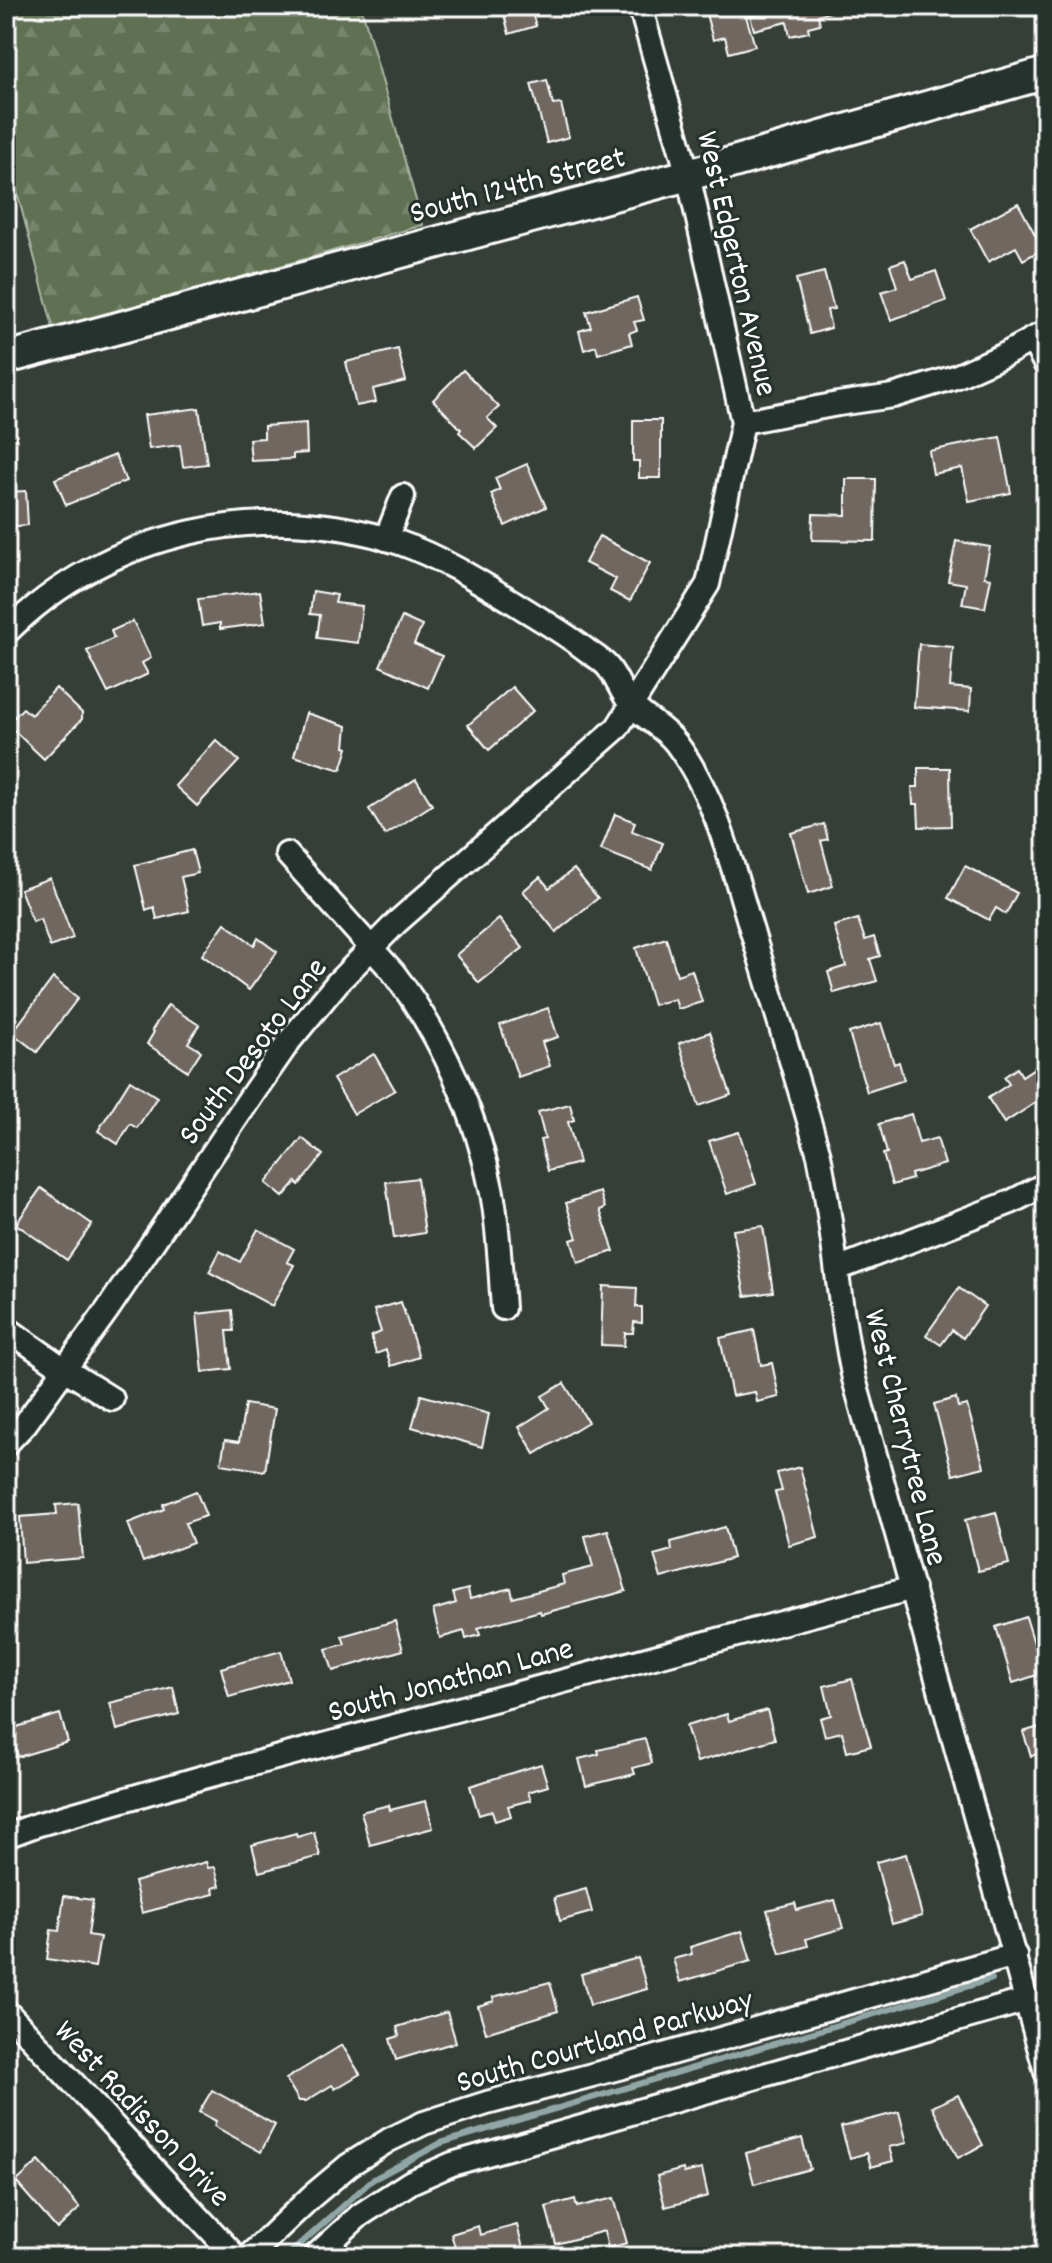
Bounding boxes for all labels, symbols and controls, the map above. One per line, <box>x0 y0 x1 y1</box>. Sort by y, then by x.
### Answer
street label: West Edgerton Avenue <box>681 127 787 401</box>
street label: South 124th Street <box>405 137 632 239</box>
street label: South Desoto Lane <box>169 949 341 1157</box>
street label: West Cherrytree Lane <box>849 1305 957 1571</box>
street label: South Jonathan Lane <box>324 1628 579 1738</box>
street label: South Courtland Parkway <box>452 1979 760 2108</box>
street label: West Radisson Drive <box>41 2011 240 2219</box>

